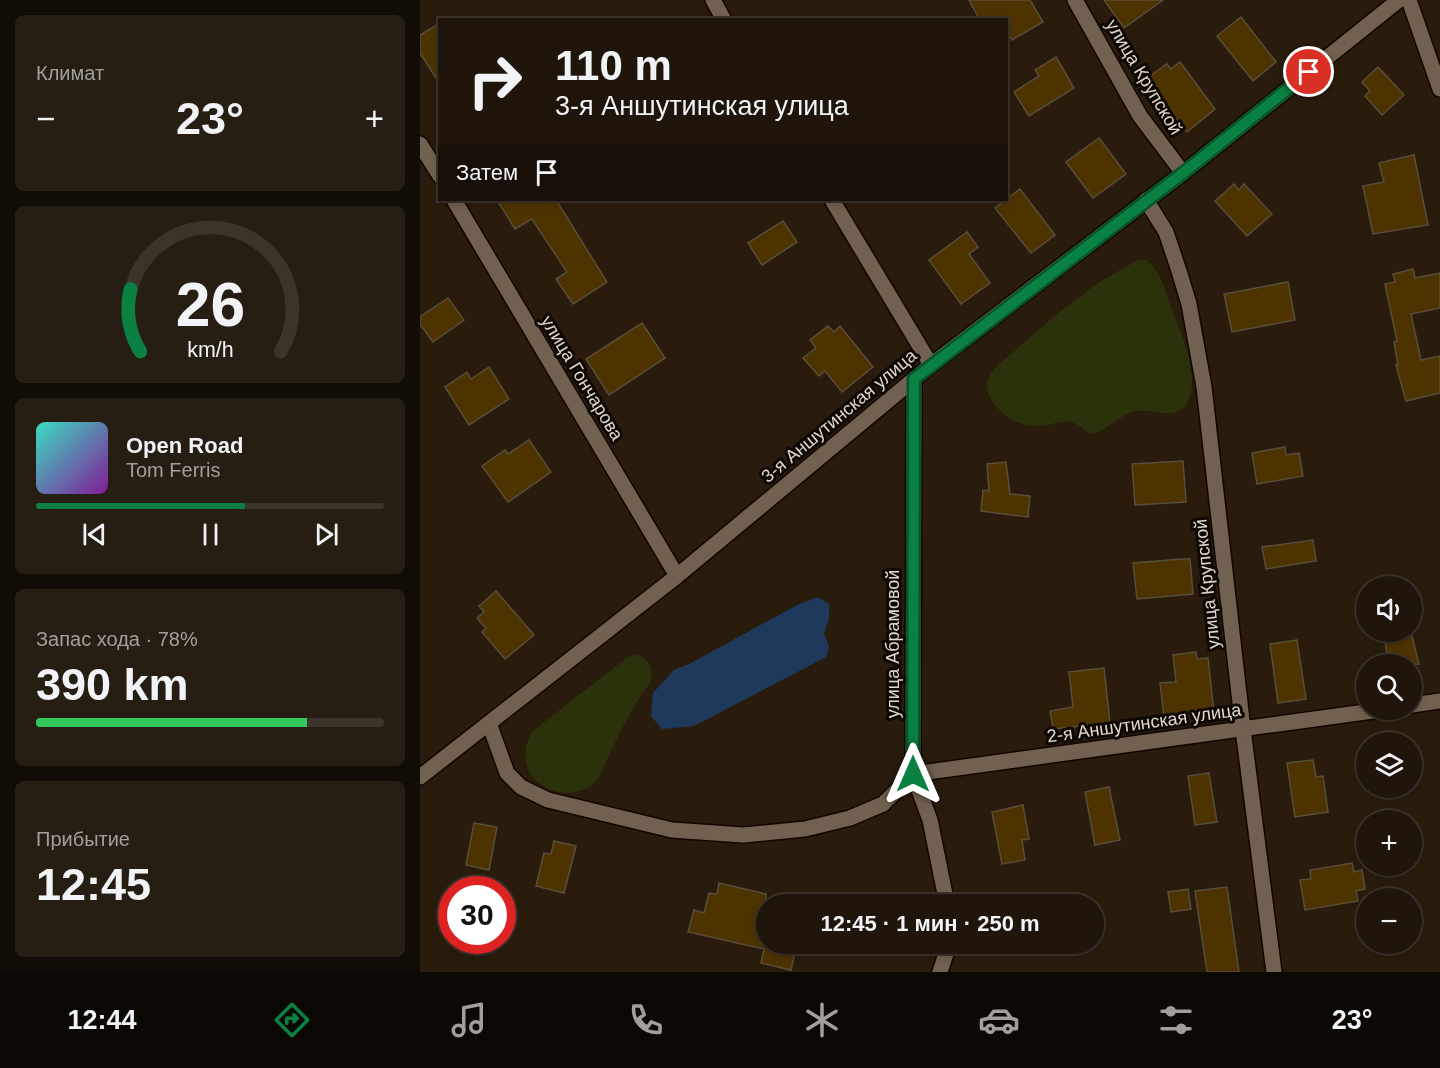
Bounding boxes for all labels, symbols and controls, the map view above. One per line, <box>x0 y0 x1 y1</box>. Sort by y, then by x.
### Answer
street label: улица Крупской <box>1102 16 1186 138</box>
icon: right <box>456 42 534 120</box>
text: 110 m <box>555 42 672 89</box>
pin <box>1283 46 1334 97</box>
icon: arrive <box>1292 55 1325 88</box>
text: Климат <box>36 62 104 84</box>
text: 3-я Аншутинская улица <box>555 91 849 121</box>
text: 23° <box>176 93 244 144</box>
text: − <box>36 100 55 137</box>
text: + <box>365 100 384 137</box>
icon: arrive <box>530 156 563 189</box>
text: Затем <box>456 160 518 185</box>
text: 26 <box>175 270 245 339</box>
street label: улица Гончарова <box>537 312 628 445</box>
text: km/h <box>187 338 233 362</box>
street label: 3-я Аншутинская улица <box>758 345 921 487</box>
text: Open Road <box>126 433 243 458</box>
text: Tom Ferris <box>126 459 220 481</box>
icon: previous <box>78 518 111 551</box>
icon: pause <box>194 518 227 551</box>
icon: next <box>310 518 343 551</box>
street label: улица Крупской <box>1190 518 1224 650</box>
street label: улица Абрамовой <box>883 570 903 718</box>
map controls <box>1356 576 1422 954</box>
button: sound <box>1356 576 1422 642</box>
text: Запас хода · 78% <box>36 628 198 650</box>
button: search <box>1356 654 1422 720</box>
text: 390 km <box>36 659 189 710</box>
street label: 2-я Аншутинская улица <box>1046 699 1243 747</box>
button: layers <box>1356 732 1422 798</box>
position arrow <box>881 742 945 806</box>
button: + <box>1356 810 1422 876</box>
text: Прибытие <box>36 828 130 850</box>
text: 12:45 <box>36 859 151 910</box>
speed limit sign: 30 <box>438 876 516 954</box>
button: − <box>1356 888 1422 954</box>
text: 12:45 · 1 мин · 250 m <box>820 911 1040 936</box>
icon: directions <box>271 999 313 1041</box>
icon: music <box>448 999 490 1041</box>
icon: phone <box>625 999 667 1041</box>
icon: climate <box>801 999 843 1041</box>
icon: car <box>978 999 1020 1041</box>
icon: filters <box>1155 999 1197 1041</box>
text: 12:44 <box>67 1005 136 1035</box>
text: 23° <box>1332 1005 1373 1035</box>

